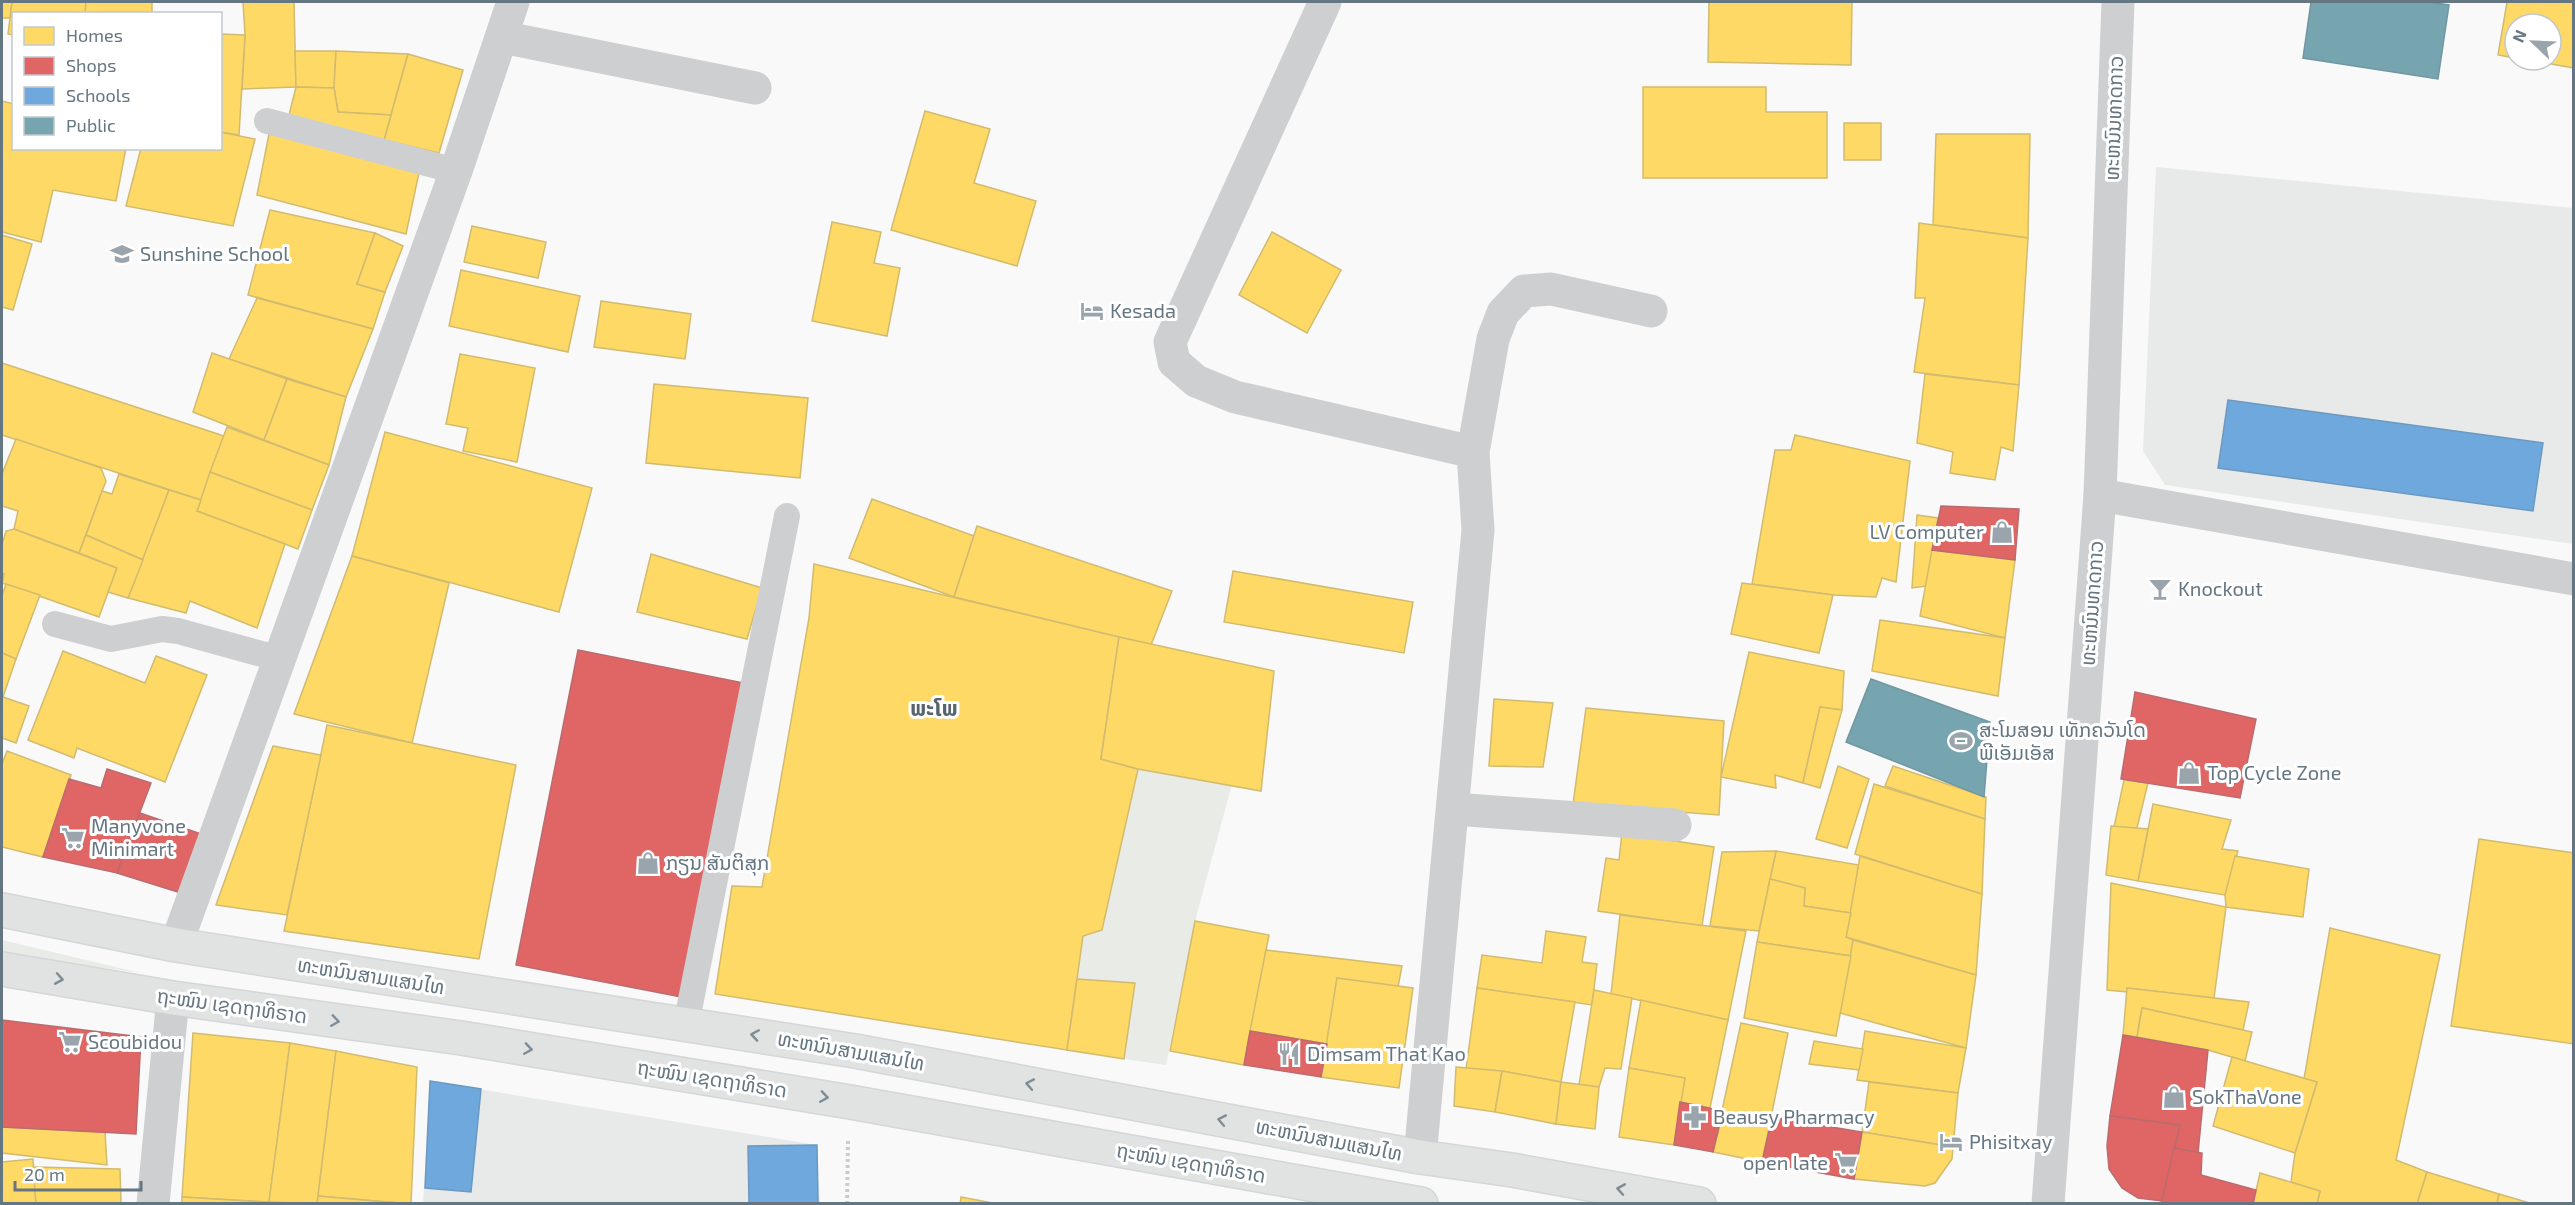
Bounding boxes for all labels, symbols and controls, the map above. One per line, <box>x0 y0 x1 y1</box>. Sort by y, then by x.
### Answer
legend <box>12 12 222 150</box>
north arrow <box>2503 12 2563 72</box>
text: Homes <box>66 24 123 46</box>
text: N <box>2508 27 2530 45</box>
text: Shops <box>66 54 116 76</box>
street label: ທະຫນົນທາດກາວ <box>2099 55 2127 181</box>
text: Schools <box>66 84 130 106</box>
text: Public <box>66 114 116 136</box>
school or university icon: Sunshine School <box>109 241 135 267</box>
place label: Sunshine School <box>140 241 289 265</box>
hotel icon: Kesada <box>1079 298 1105 324</box>
place label: Kesada <box>1110 298 1176 322</box>
place label: LV Computer <box>1870 519 1984 543</box>
shop icon: LV Computer <box>1989 519 2015 545</box>
street label: ທະຫນົນທາດກາວ <box>2075 540 2107 666</box>
bar icon: Knockout <box>2147 576 2173 602</box>
place label: Knockout <box>2178 576 2263 600</box>
district label: ພະໂພ <box>910 694 958 720</box>
place label: ສະໂມສອນ ເທັກຄວັນໂດ ພີເອັມເອັສ <box>1979 717 2146 764</box>
sports icon: ສະໂມສອນ ເທັກຄວັນໂດ ພີເອັມເອັສ <box>1948 728 1974 754</box>
shop icon: Top Cycle Zone <box>2176 760 2202 786</box>
place label: Top Cycle Zone <box>2207 760 2341 784</box>
place label: Manyvone Minimart <box>91 813 186 860</box>
supermarket icon: Manyvone Minimart <box>60 825 86 851</box>
shop icon: ກຽນ ສັນຕິສຸກ <box>635 850 661 876</box>
place label: ກຽນ ສັນຕິສຸກ <box>666 850 769 876</box>
street label: ທະຫນົນສາມແສນໄທ <box>296 952 447 999</box>
one-way arrow <box>54 972 64 985</box>
street label: ຖະໜົນ ເຊດຖາທິຣາດ <box>155 983 309 1027</box>
one-way arrow <box>330 1014 340 1026</box>
street label: ທະຫນົນສາມແສນໄທ <box>776 1025 927 1075</box>
supermarket icon: Scoubidou <box>57 1029 83 1055</box>
place label: Scoubidou <box>88 1029 182 1053</box>
one-way arrow <box>751 1030 760 1042</box>
restaurant icon: Dimsam That Kao <box>1276 1041 1302 1067</box>
place label: Dimsam That Kao <box>1307 1041 1466 1065</box>
one-way arrow <box>523 1043 533 1055</box>
street label: ຖະໜົນ ເຊດຖາທິຣາດ <box>636 1054 789 1102</box>
one-way arrow <box>1025 1078 1035 1091</box>
shop icon: SokThaVone <box>2161 1084 2187 1110</box>
place label: SokThaVone <box>2192 1084 2302 1108</box>
one-way arrow <box>819 1091 829 1103</box>
pharmacy icon: Beausy Pharmacy <box>1682 1104 1708 1130</box>
place label: Beausy Pharmacy <box>1713 1104 1875 1128</box>
street label: ທະຫນົນສາມແສນໄທ <box>1254 1113 1405 1165</box>
one-way arrow <box>1217 1114 1227 1127</box>
hotel icon: Phisitxay <box>1938 1129 1964 1155</box>
place label: Phisitxay <box>1969 1129 2053 1153</box>
street label: ຖະໜົນ ເຊດຖາທິຣາດ <box>1115 1137 1268 1187</box>
place label: open late <box>1743 1150 1828 1174</box>
supermarket icon: open late <box>1833 1150 1859 1176</box>
scale bar <box>15 1154 141 1192</box>
text: 20 m <box>24 1163 65 1185</box>
one-way arrow <box>1616 1184 1625 1196</box>

